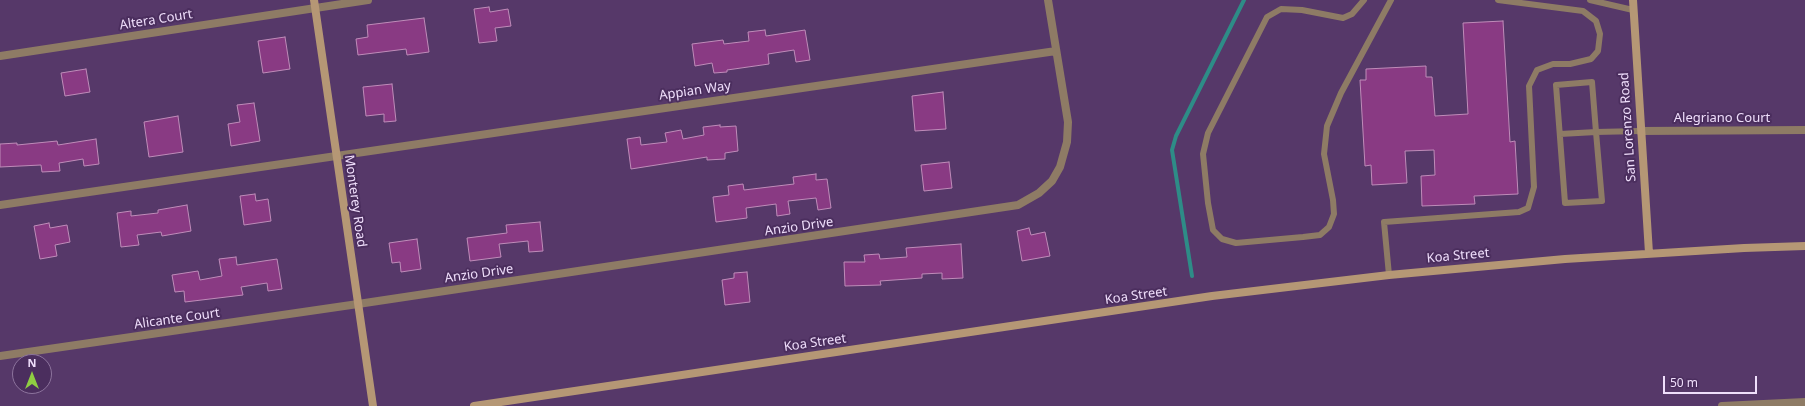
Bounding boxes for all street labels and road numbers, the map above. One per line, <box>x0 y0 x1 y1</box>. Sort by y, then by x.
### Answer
street label: Altera Court <box>118 7 194 33</box>
street label: San Lorenzo Road <box>1616 72 1640 182</box>
street label: Appian Way <box>658 78 732 104</box>
street label: Alegriano Court <box>1674 110 1770 126</box>
street label: Monterey Road <box>341 154 369 248</box>
street label: Anzio Drive <box>764 214 834 240</box>
street label: Koa Street <box>1426 245 1490 267</box>
street label: Anzio Drive <box>444 261 514 287</box>
street label: Koa Street <box>1104 284 1168 308</box>
street label: Alicante Court <box>133 305 221 333</box>
street label: Koa Street <box>783 331 847 355</box>

